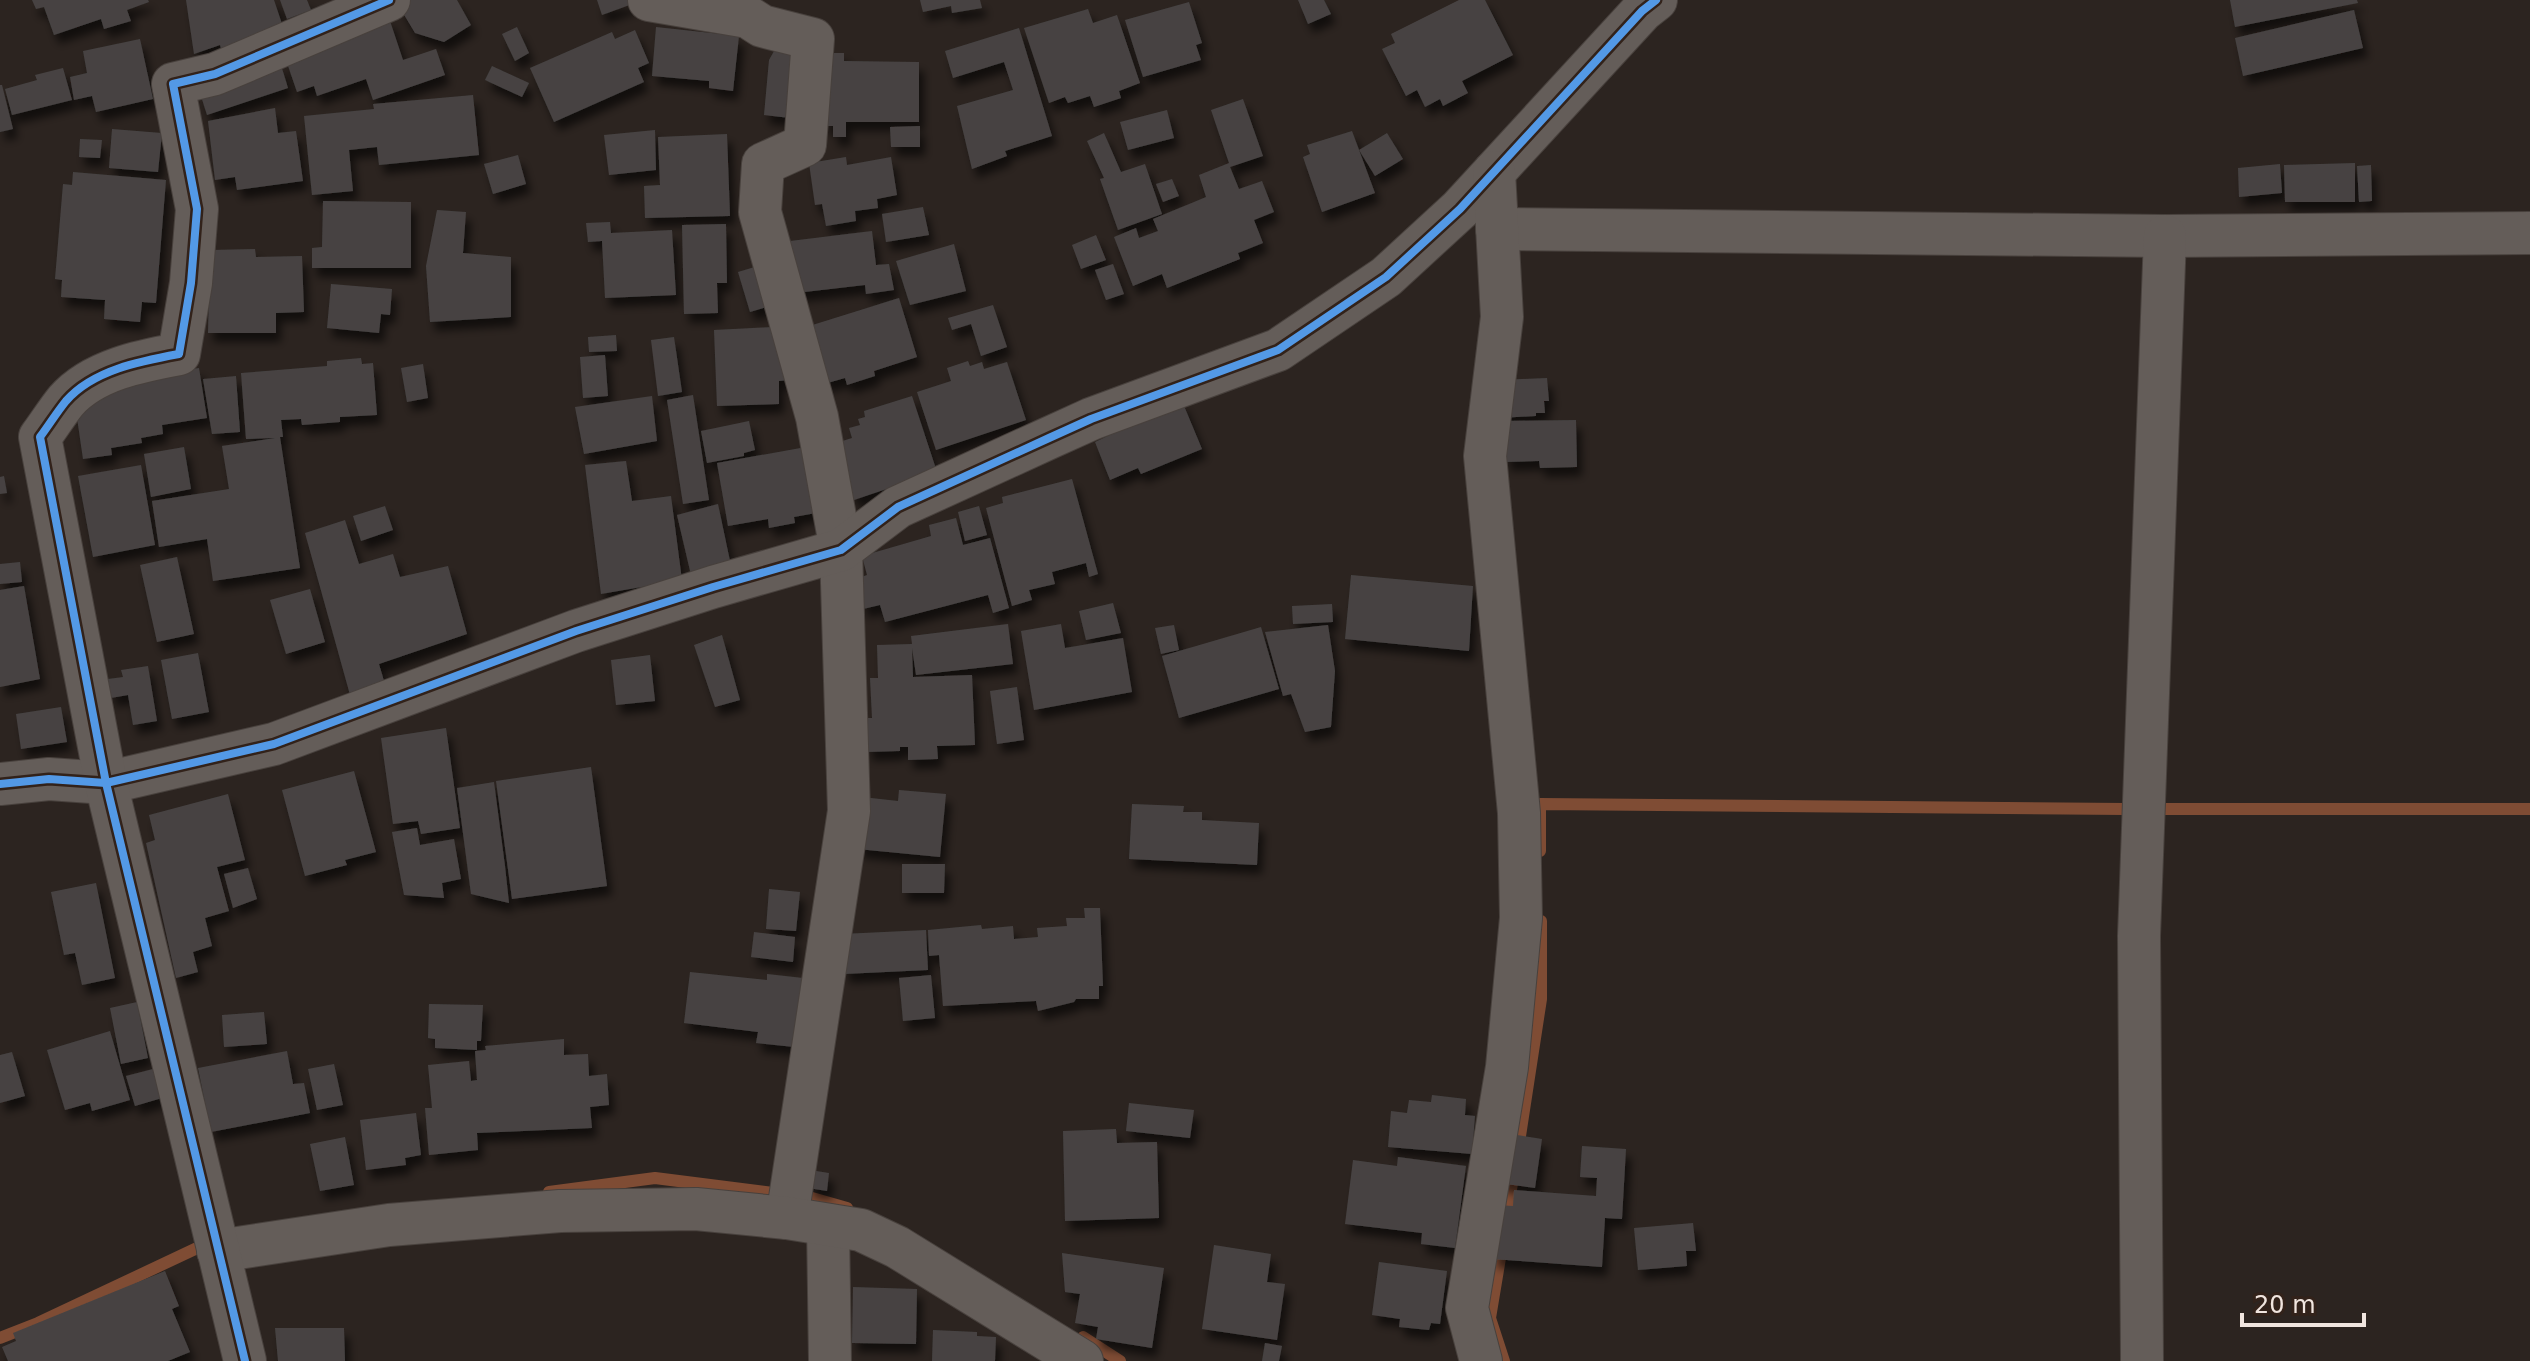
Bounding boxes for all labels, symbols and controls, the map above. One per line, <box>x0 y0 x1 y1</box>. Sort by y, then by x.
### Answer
scale bar <box>2242 1277 2364 1327</box>
text: 20 m <box>2254 1291 2316 1319</box>

